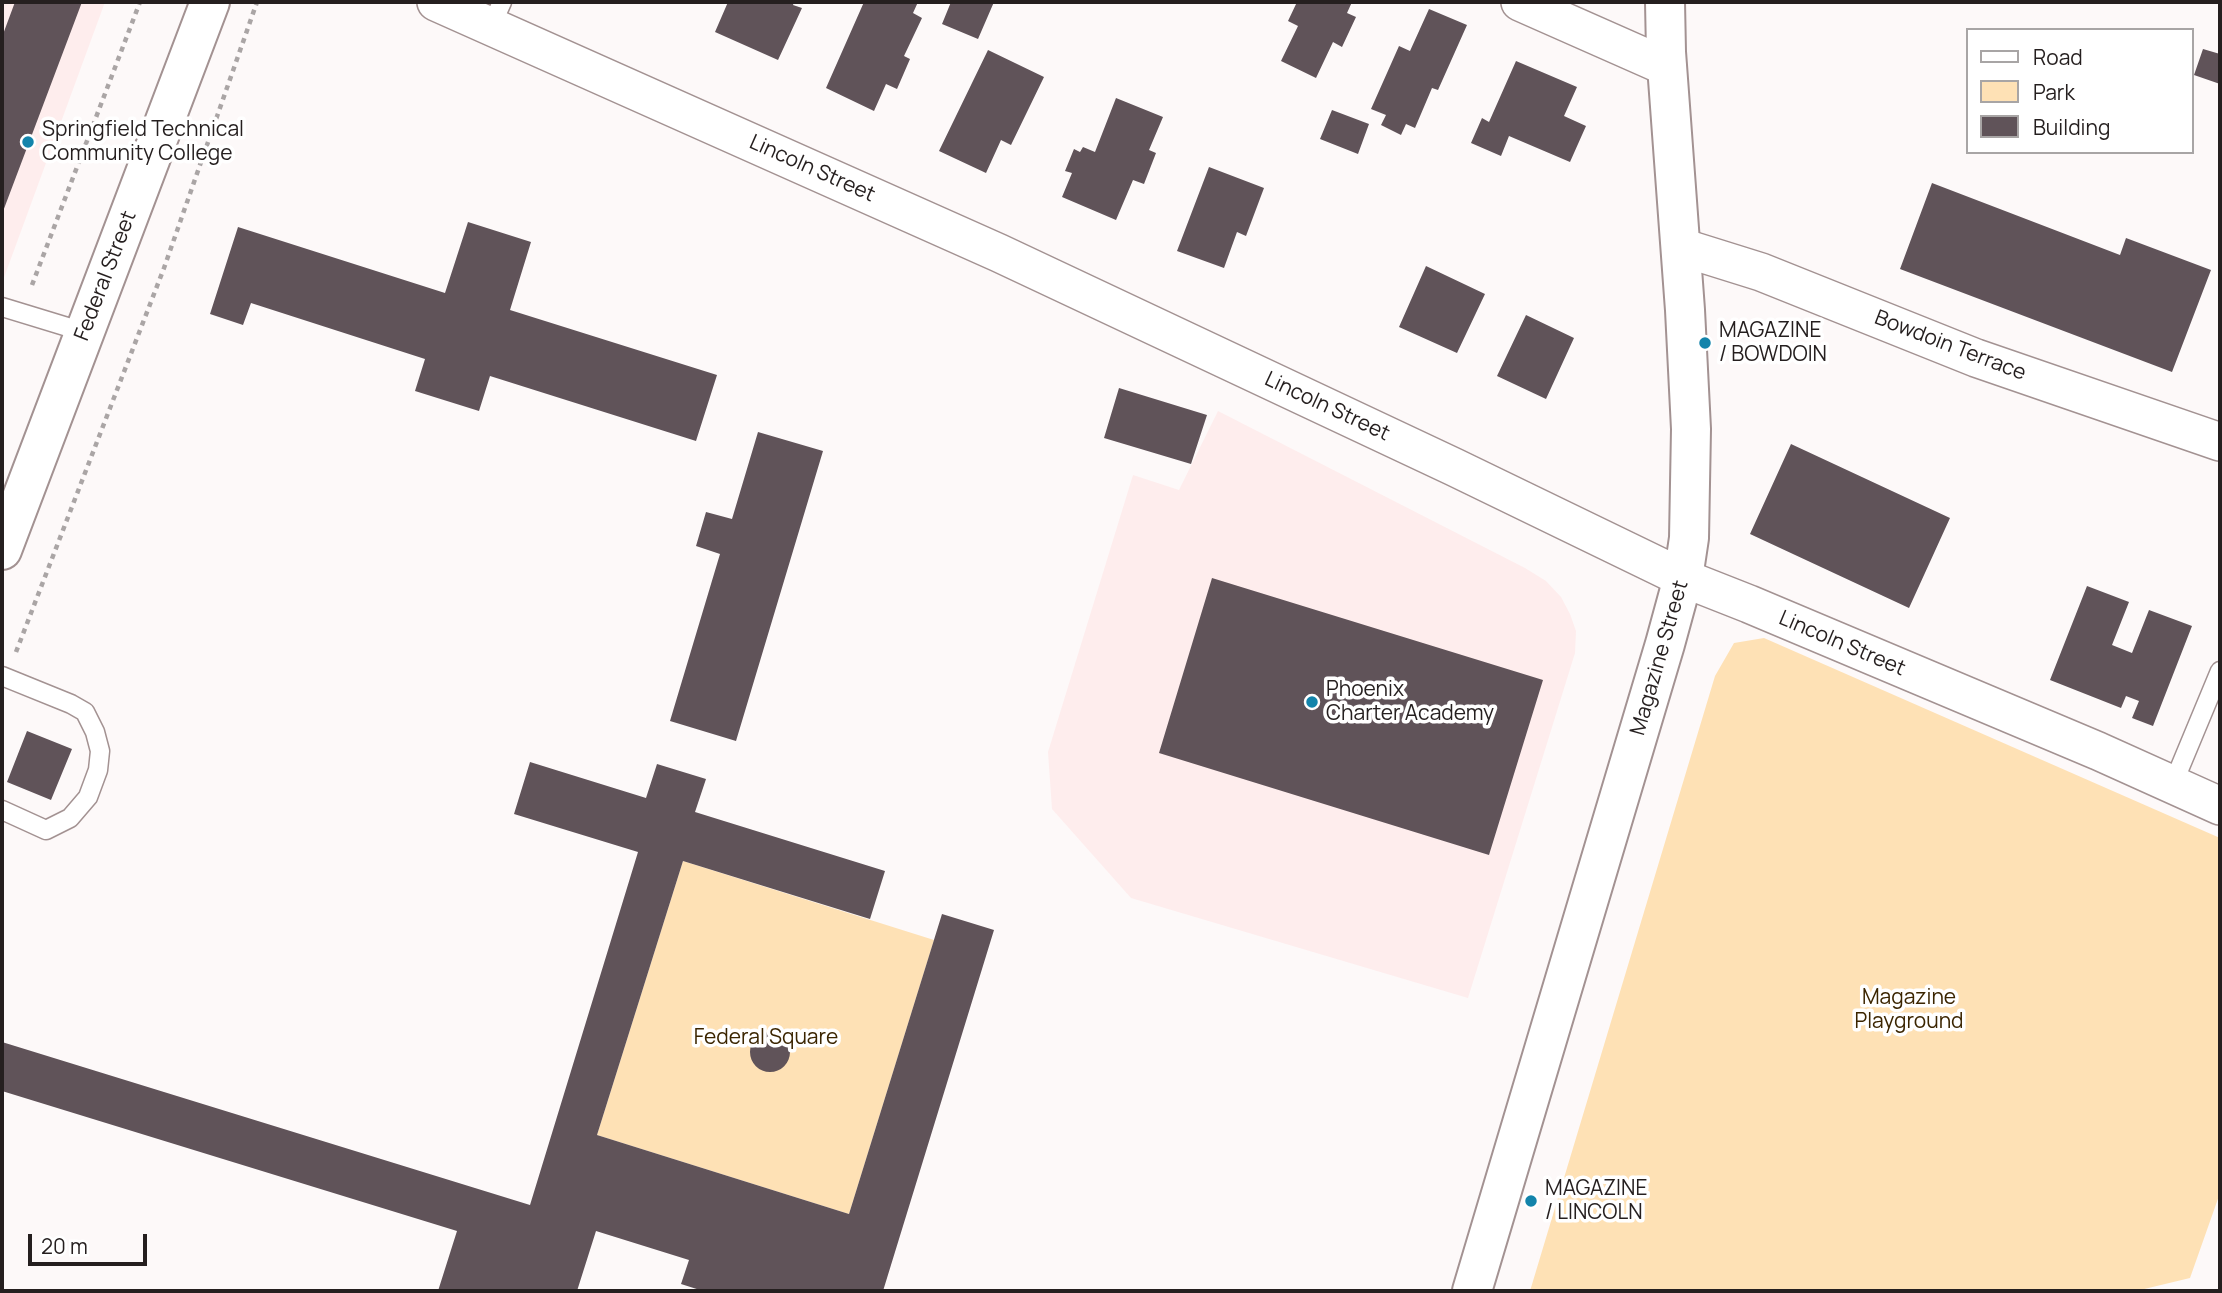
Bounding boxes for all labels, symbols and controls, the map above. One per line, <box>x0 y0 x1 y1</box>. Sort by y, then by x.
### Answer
legend <box>1966 28 2194 154</box>
text: Road <box>2033 43 2083 71</box>
text: Park <box>2033 78 2075 106</box>
text: Building <box>2033 113 2110 141</box>
place label: Springfield Technical Community College <box>42 117 244 167</box>
street label: Lincoln Street <box>745 130 879 208</box>
marker: Springfield Technical Community College <box>20 134 36 150</box>
street label: Federal Street <box>70 208 142 344</box>
street label: Bowdoin Terrace <box>1871 306 2029 386</box>
place label: MAGAZINE / BOWDOIN <box>1719 318 1827 368</box>
marker: MAGAZINE / BOWDOIN <box>1697 335 1713 351</box>
street label: Lincoln Street <box>1260 367 1394 447</box>
street label: Magazine Street <box>1626 578 1694 738</box>
street label: Lincoln Street <box>1775 606 1909 682</box>
place label: Phoenix Charter Academy <box>1326 677 1494 727</box>
marker: Phoenix Charter Academy <box>1304 694 1320 710</box>
park label: Magazine Playground <box>1855 985 1963 1035</box>
park label: Federal Square <box>694 1025 838 1051</box>
place label: MAGAZINE / LINCOLN <box>1545 1176 1647 1226</box>
marker: MAGAZINE / LINCOLN <box>1523 1193 1539 1209</box>
scale bar <box>32 1220 150 1264</box>
text: 20 m <box>41 1232 88 1260</box>

